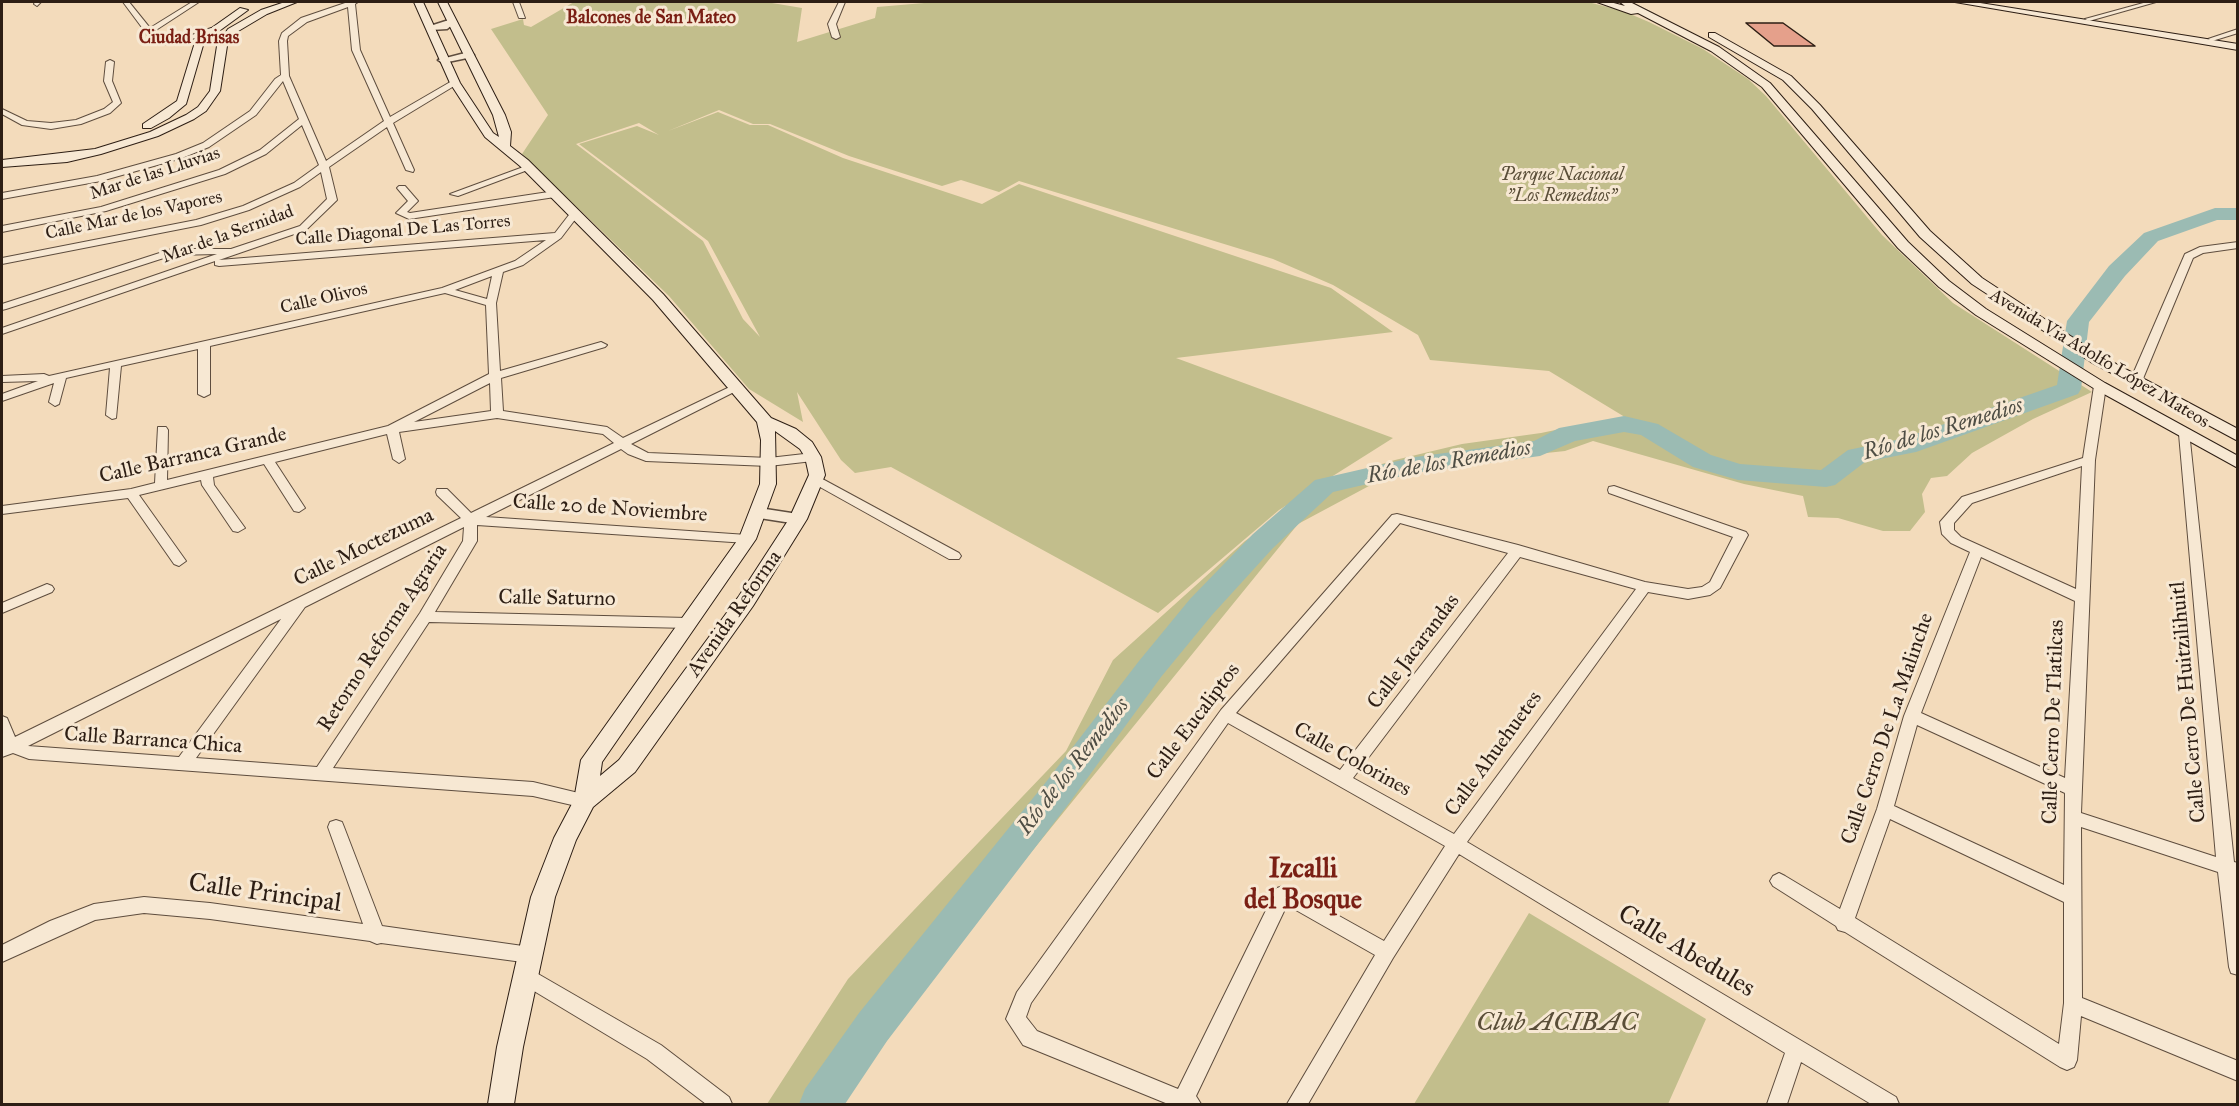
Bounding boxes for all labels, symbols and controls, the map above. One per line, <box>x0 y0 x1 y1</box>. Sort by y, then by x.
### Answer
district label: Balcones de San Mateo <box>566 8 736 30</box>
district label: Ciudad Brisas <box>139 28 239 50</box>
street label: Mar de las Lluvias <box>87 143 223 205</box>
park label: Parque Nacional "Los Remedios" <box>1500 165 1624 207</box>
street label: Calle Mar de los Vapores <box>44 187 224 245</box>
street label: Mar de la Sernidad <box>159 201 297 269</box>
street label: Calle Diagonal De Las Torres <box>295 211 511 251</box>
street label: Calle Olivos <box>278 279 370 319</box>
street label: Avenida Via Adolfo López Mateos <box>1985 285 2213 433</box>
water label: Río de los Remedios <box>1860 393 2026 467</box>
street label: Calle Barranca Grande <box>97 422 289 490</box>
water label: Río de los Remedios <box>1365 436 1533 490</box>
street label: Calle 20 de Noviembre <box>512 490 708 528</box>
street label: Calle Moctezuma <box>290 503 438 593</box>
street label: Retorno Reforma Agraria <box>313 539 453 737</box>
street label: Avenida Reforma <box>682 546 788 682</box>
street label: Calle Cerro De Huitzilihuitl <box>2166 580 2212 824</box>
street label: Calle Saturno <box>498 585 616 613</box>
street label: Calle Jacarandas <box>1363 590 1465 714</box>
street label: Calle Cerro De La Malinche <box>1837 610 1939 848</box>
street label: Calle Cerro De Tlatilcas <box>2038 619 2070 825</box>
street label: Calle Eucaliptos <box>1142 659 1246 785</box>
street label: Calle Ahuehuetes <box>1440 686 1548 822</box>
water label: Río de los Remedios <box>1013 694 1135 840</box>
street label: Calle Colorines <box>1289 717 1415 803</box>
street label: Calle Barranca Chica <box>63 722 243 760</box>
district label: Izcalli del Bosque <box>1244 854 1362 917</box>
street label: Calle Principal <box>187 868 343 920</box>
street label: Calle Abedules <box>1612 899 1760 1005</box>
park label: Club ACIBAC <box>1476 1008 1638 1040</box>

